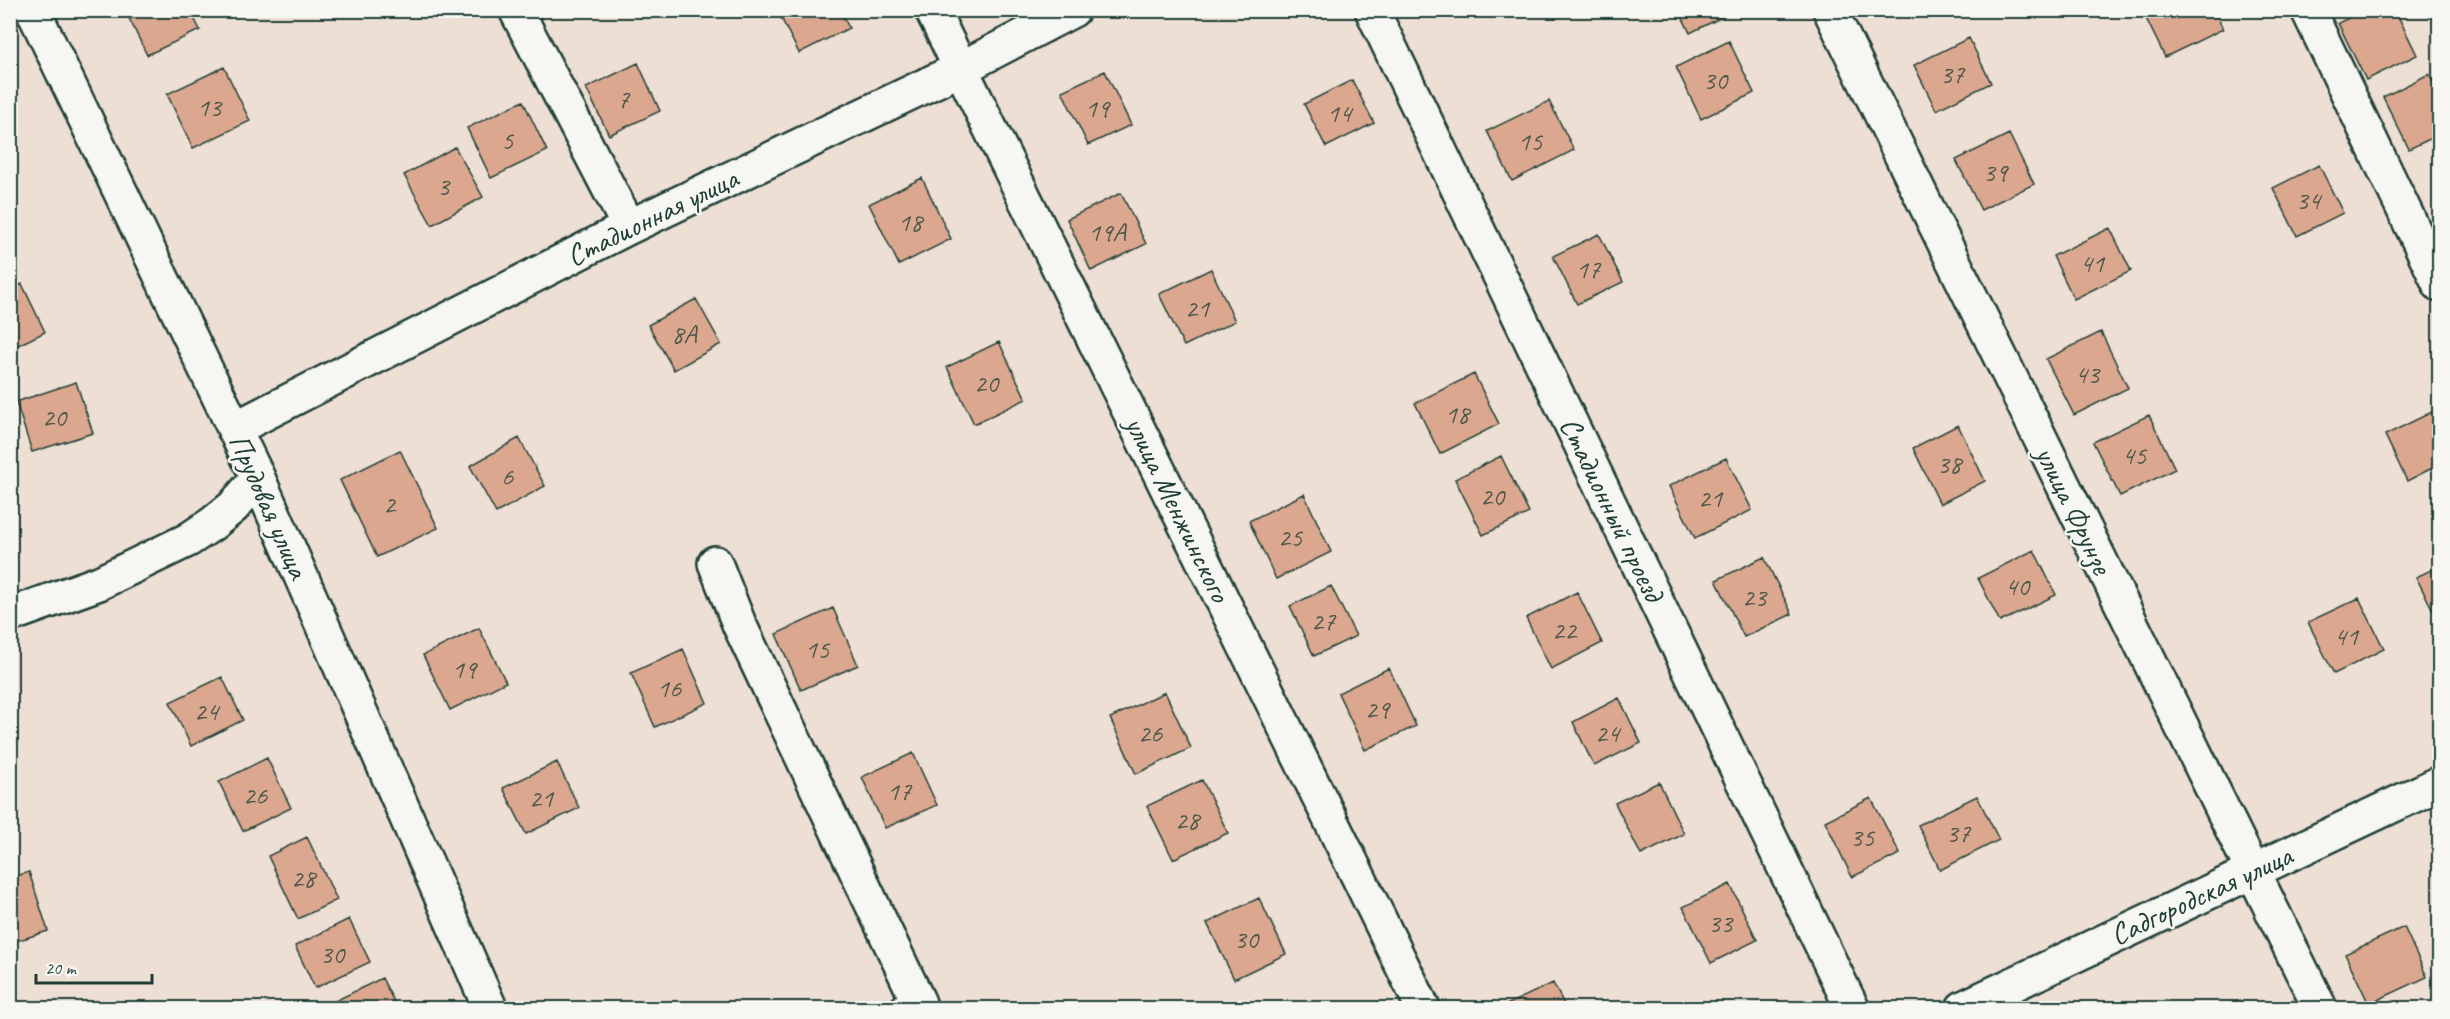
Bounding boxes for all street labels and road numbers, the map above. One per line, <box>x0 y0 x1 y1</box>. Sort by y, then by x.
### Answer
street label: Стадионная улица <box>560 158 746 275</box>
street label: улица Менжинского <box>1116 408 1240 609</box>
street label: Стадионный проезд <box>1551 411 1674 609</box>
street label: Прудовая улица <box>220 428 319 586</box>
street label: улица Фрунзе <box>2026 438 2122 582</box>
street label: Садгородская улица <box>2104 835 2300 954</box>

